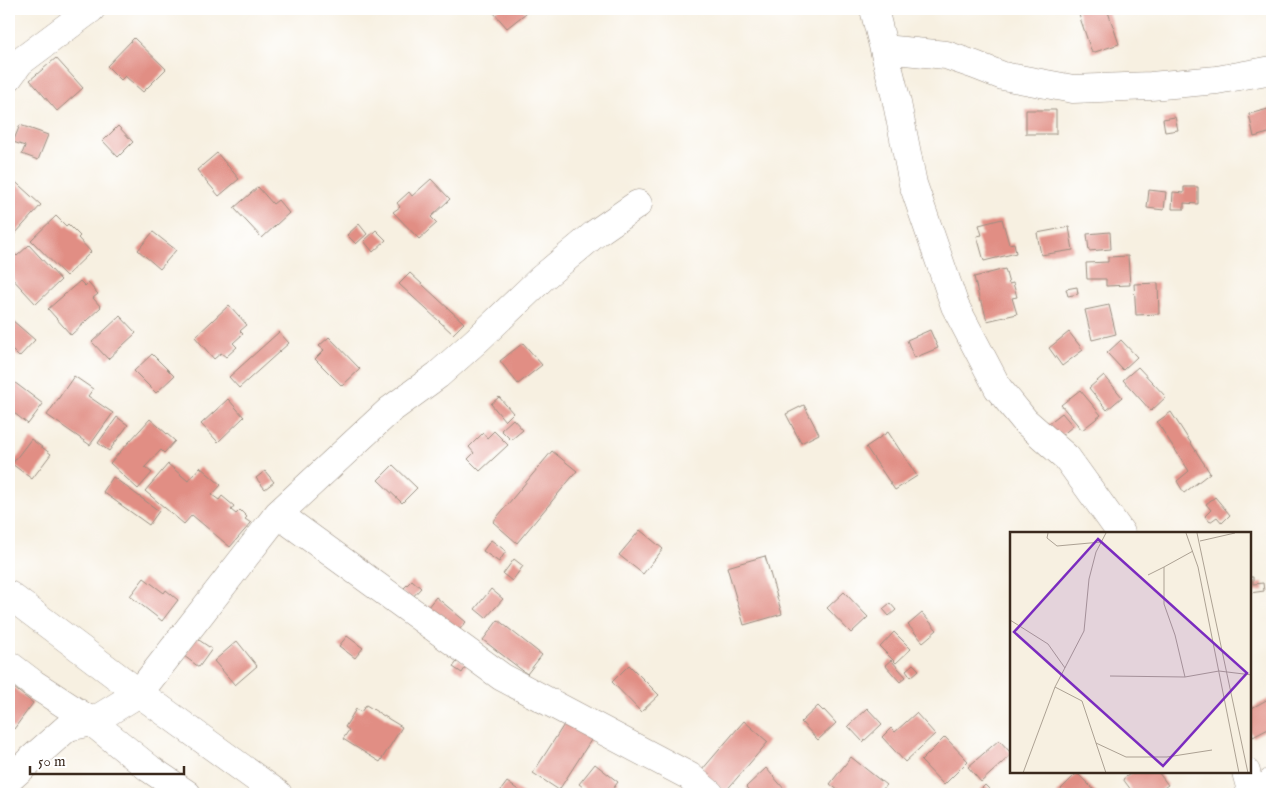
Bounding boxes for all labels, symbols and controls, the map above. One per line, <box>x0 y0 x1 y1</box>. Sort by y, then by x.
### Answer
inset map <box>1010 532 1251 773</box>
scale bar <box>30 743 184 775</box>
text: 50 m <box>38 752 66 771</box>

